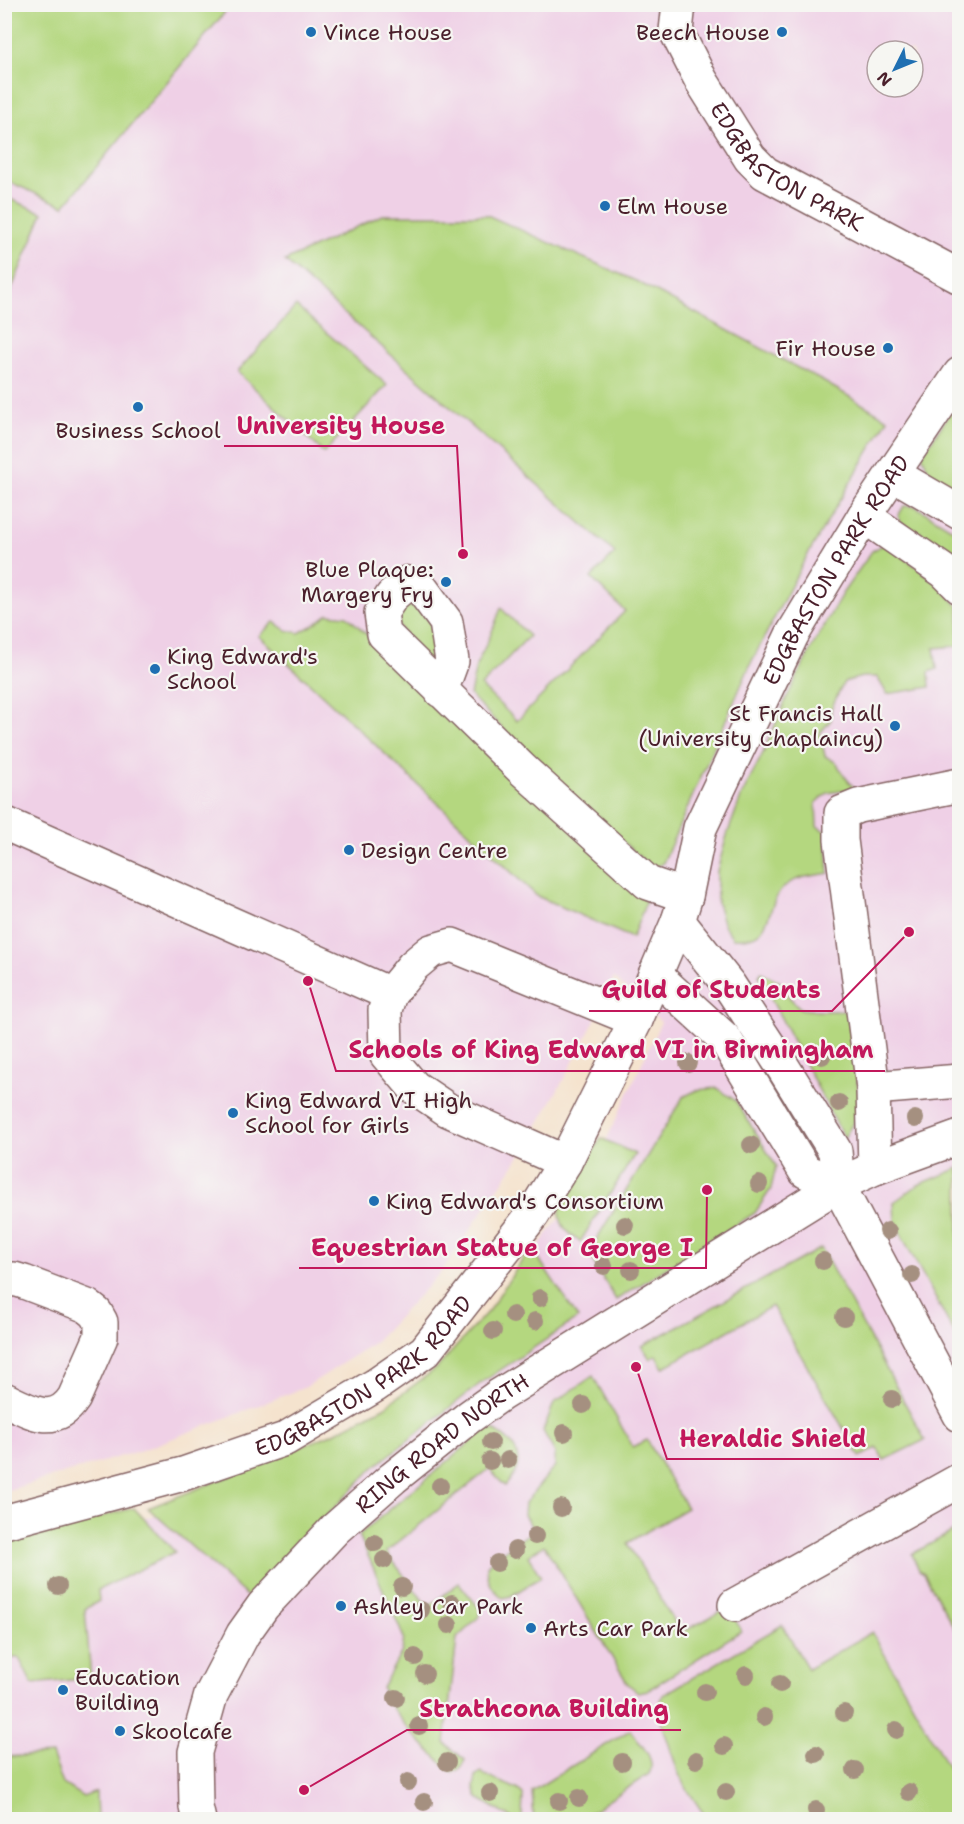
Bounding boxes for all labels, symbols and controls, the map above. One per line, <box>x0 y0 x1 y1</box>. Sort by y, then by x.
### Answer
place label: Vince House <box>323 18 453 47</box>
place label: Beech House <box>636 18 770 47</box>
marker: Vince House <box>304 25 318 39</box>
marker: Beech House <box>775 25 789 39</box>
north arrow <box>865 39 925 99</box>
text: N <box>872 67 896 91</box>
street label: EDGBASTON PARK <box>703 96 869 238</box>
place label: Elm House <box>617 192 728 221</box>
marker: Elm House <box>598 199 612 213</box>
place label: Fir House <box>775 334 876 363</box>
marker: Fir House <box>881 341 895 355</box>
marker: Business School <box>131 400 145 414</box>
callout: University House <box>224 404 457 446</box>
text: University House <box>237 410 445 442</box>
place label: Business School <box>55 416 221 445</box>
street label: EDGBASTON PARK ROAD <box>756 449 916 690</box>
place label: Blue Plaque: Margery Fry <box>301 555 434 609</box>
marker: Blue Plaque: Margery Fry <box>439 575 453 589</box>
place label: King Edward's School <box>167 642 318 696</box>
marker: King Edward's School <box>148 662 162 676</box>
place label: St Francis Hall (University Chaplaincy) <box>638 699 883 753</box>
marker: St Francis Hall (University Chaplaincy) <box>888 719 902 733</box>
place label: Design Centre <box>361 836 508 865</box>
marker: Design Centre <box>342 843 356 857</box>
callout: Guild of Students <box>589 969 832 1011</box>
text: Guild of Students <box>601 974 821 1006</box>
callout: Schools of King Edward VI in Birmingham <box>336 1029 885 1071</box>
text: Schools of King Edward VI in Birmingham <box>348 1034 874 1066</box>
place label: King Edward VI High School for Girls <box>245 1086 472 1140</box>
marker: King Edward VI High School for Girls <box>226 1106 240 1120</box>
place label: King Edward's Consortium <box>386 1187 664 1216</box>
marker: King Edward's Consortium <box>367 1194 381 1208</box>
callout: Equestrian Statue of George I <box>299 1226 706 1268</box>
text: Equestrian Statue of George I <box>311 1232 693 1264</box>
street label: EDGBASTON PARK ROAD <box>251 1289 478 1463</box>
street label: RING ROAD NORTH <box>349 1366 535 1520</box>
callout: Heraldic Shield <box>667 1417 879 1459</box>
text: Heraldic Shield <box>679 1423 867 1455</box>
place label: Ashley Car Park <box>353 1592 523 1621</box>
marker: Ashley Car Park <box>334 1599 348 1613</box>
place label: Arts Car Park <box>543 1614 688 1643</box>
marker: Arts Car Park <box>524 1621 538 1635</box>
place label: Education Building <box>75 1663 180 1717</box>
marker: Education Building <box>56 1683 70 1697</box>
callout: Strathcona Building <box>407 1688 681 1730</box>
text: Strathcona Building <box>419 1693 669 1725</box>
place label: Skoolcafe <box>132 1717 233 1746</box>
marker: Skoolcafe <box>113 1724 127 1738</box>

